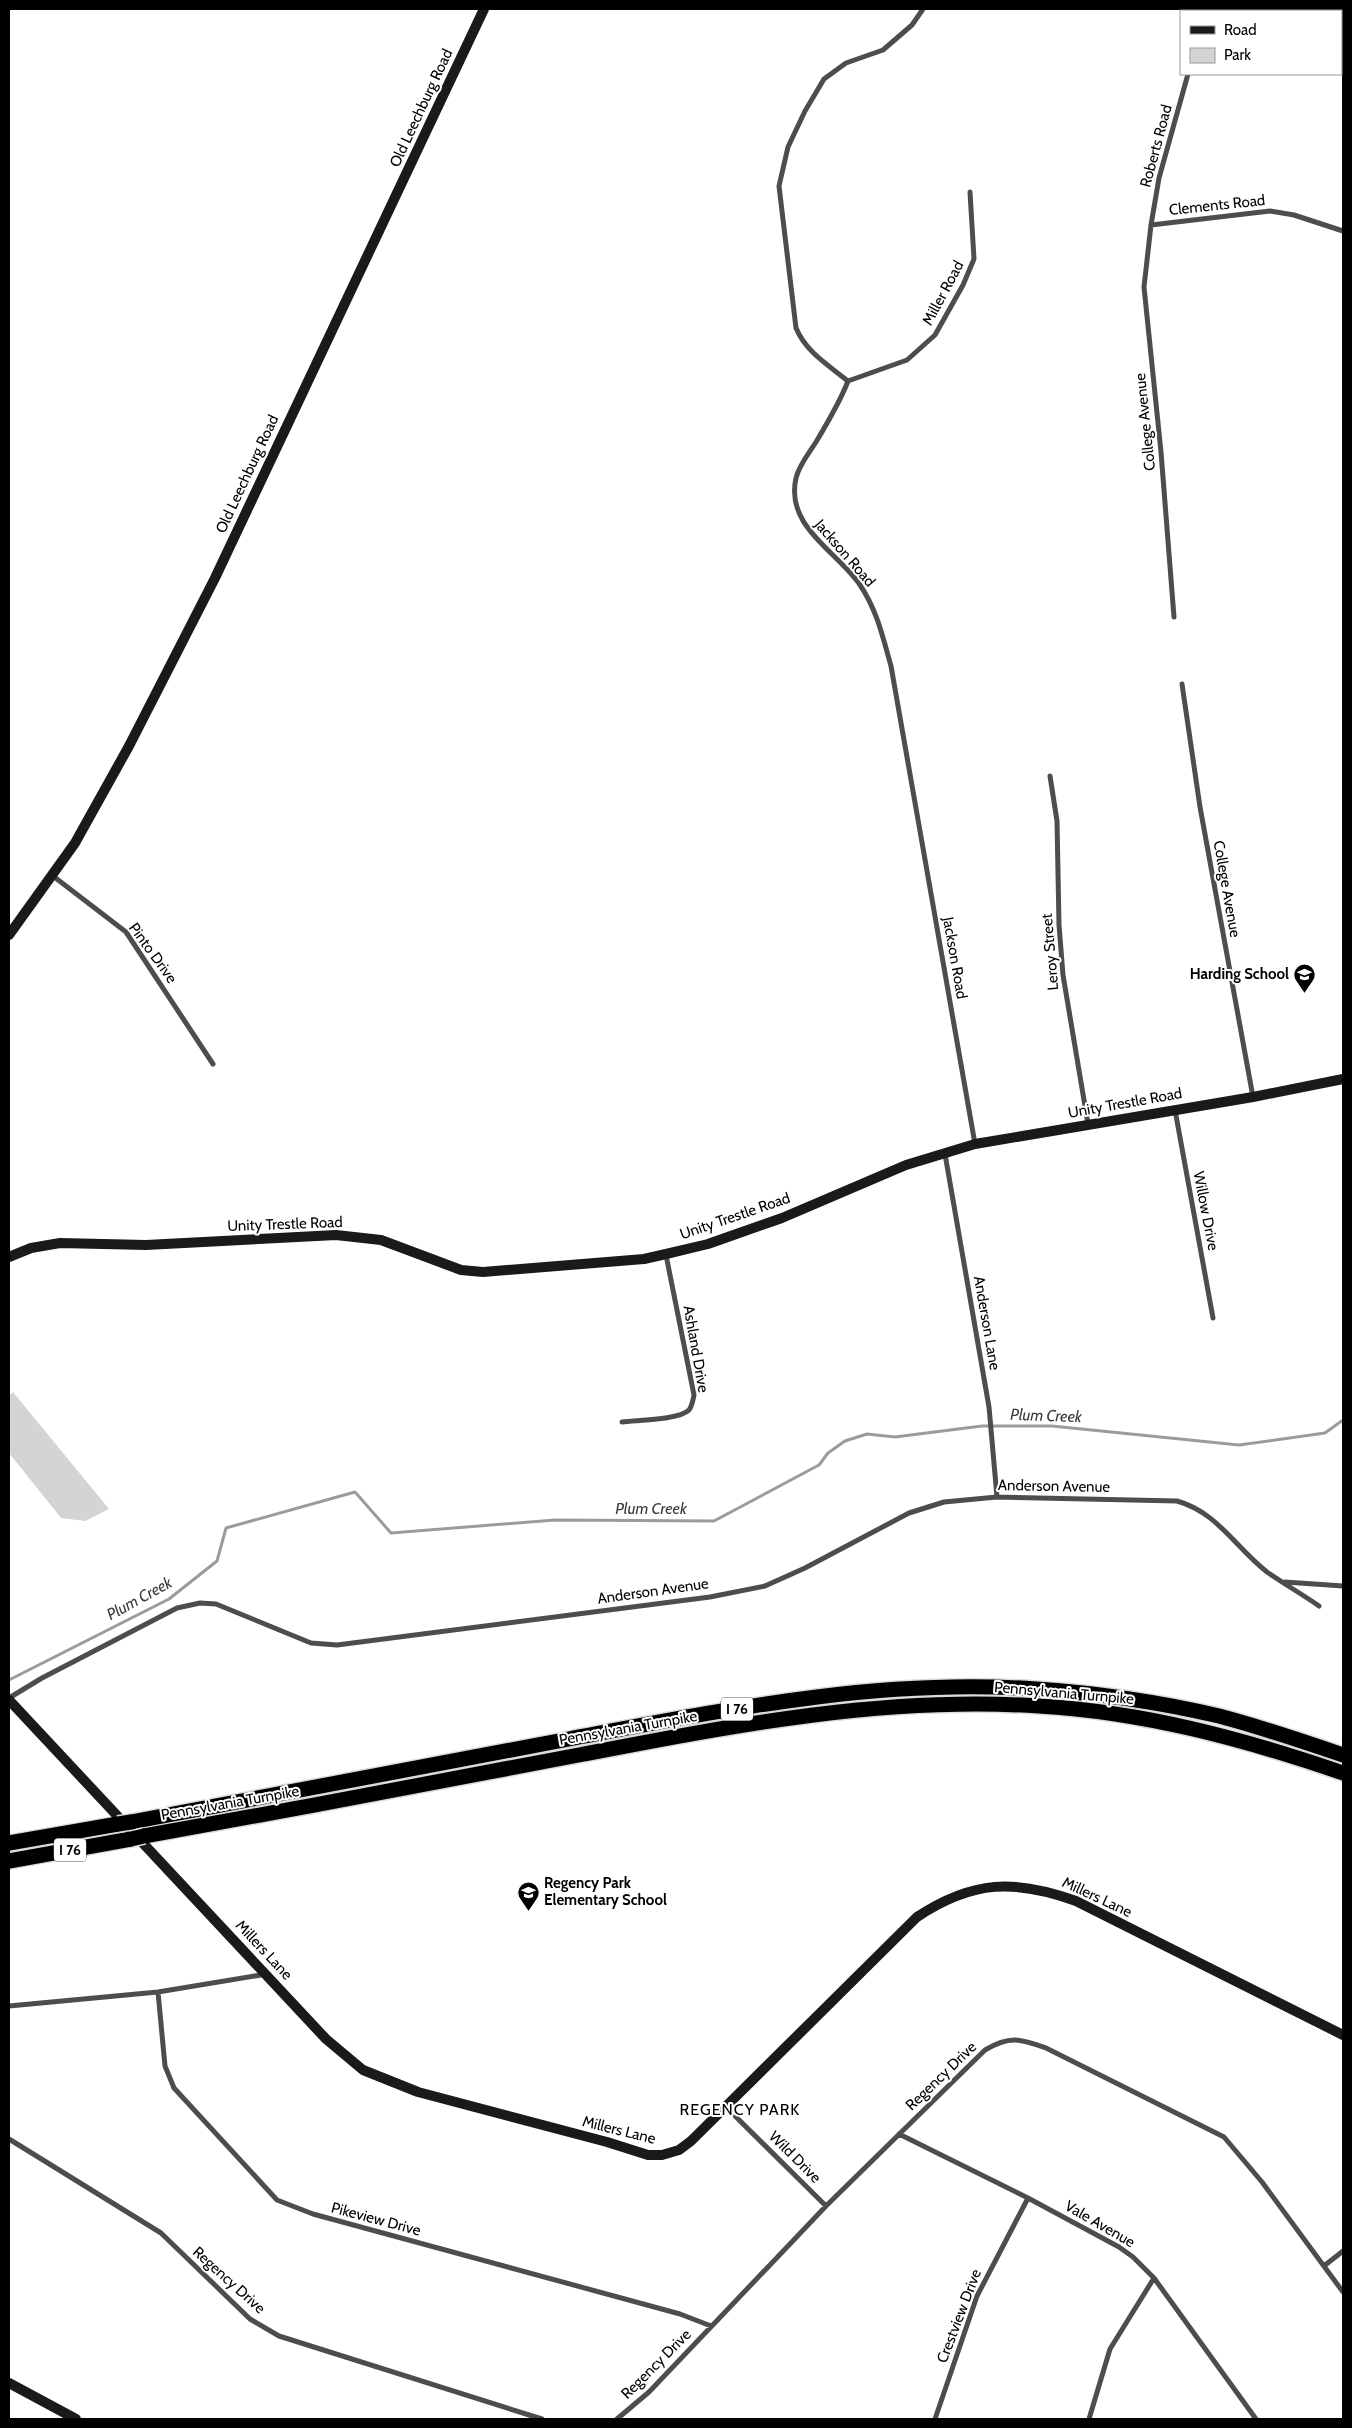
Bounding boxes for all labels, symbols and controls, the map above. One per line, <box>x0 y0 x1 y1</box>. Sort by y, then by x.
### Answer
legend <box>1180 10 1342 75</box>
text: Road <box>1224 21 1257 39</box>
street label: Old Leechburg Road <box>386 46 456 170</box>
text: Park <box>1224 46 1251 64</box>
street label: Roberts Road <box>1136 103 1176 189</box>
street label: Clements Road <box>1168 191 1266 219</box>
street label: Miller Road <box>918 258 968 328</box>
street label: College Avenue <box>1131 372 1159 472</box>
street label: Old Leechburg Road <box>212 412 282 536</box>
street label: Jackson Road <box>810 515 879 590</box>
street label: College Avenue <box>1210 839 1244 939</box>
street label: Leroy Street <box>1038 913 1062 991</box>
street label: Jackson Road <box>939 914 971 1001</box>
street label: Pinto Drive <box>125 919 181 987</box>
school or university icon: Harding School <box>1293 962 1317 993</box>
place label: Harding School <box>1190 965 1289 983</box>
street label: Unity Trestle Road <box>1067 1084 1183 1122</box>
street label: Willow Drive <box>1189 1170 1223 1252</box>
street label: Unity Trestle Road <box>678 1189 792 1243</box>
street label: Unity Trestle Road <box>227 1213 343 1235</box>
street label: Anderson Lane <box>970 1274 1004 1372</box>
street label: Ashland Drive <box>679 1304 713 1394</box>
water label: Plum Creek <box>1010 1405 1083 1426</box>
street label: Anderson Avenue <box>998 1476 1111 1496</box>
water label: Plum Creek <box>615 1499 688 1518</box>
water label: Plum Creek <box>103 1572 176 1624</box>
street label: Anderson Avenue <box>596 1574 710 1608</box>
street label: Pennsylvania Turnpike <box>993 1678 1135 1708</box>
road number: I 76 <box>721 1698 753 1720</box>
street label: Pennsylvania Turnpike <box>558 1707 699 1749</box>
street label: Pennsylvania Turnpike <box>160 1782 301 1824</box>
road number: I 76 <box>54 1838 86 1862</box>
street label: Millers Lane <box>1059 1873 1135 1921</box>
place label: Regency Park Elementary School <box>544 1874 667 1909</box>
school or university icon: Regency Park Elementary School <box>516 1880 540 1911</box>
street label: Millers Lane <box>232 1916 296 1984</box>
street label: Regency Drive <box>902 2038 980 2114</box>
district label: REGENCY PARK <box>680 2100 800 2119</box>
street label: Millers Lane <box>580 2112 658 2148</box>
street label: Wild Drive <box>765 2127 825 2187</box>
street label: Vale Avenue <box>1062 2197 1138 2251</box>
street label: Pikeview Drive <box>329 2198 423 2240</box>
street label: Regency Drive <box>189 2243 269 2317</box>
street label: Crestview Drive <box>933 2266 985 2365</box>
street label: Regency Drive <box>617 2325 695 2403</box>

